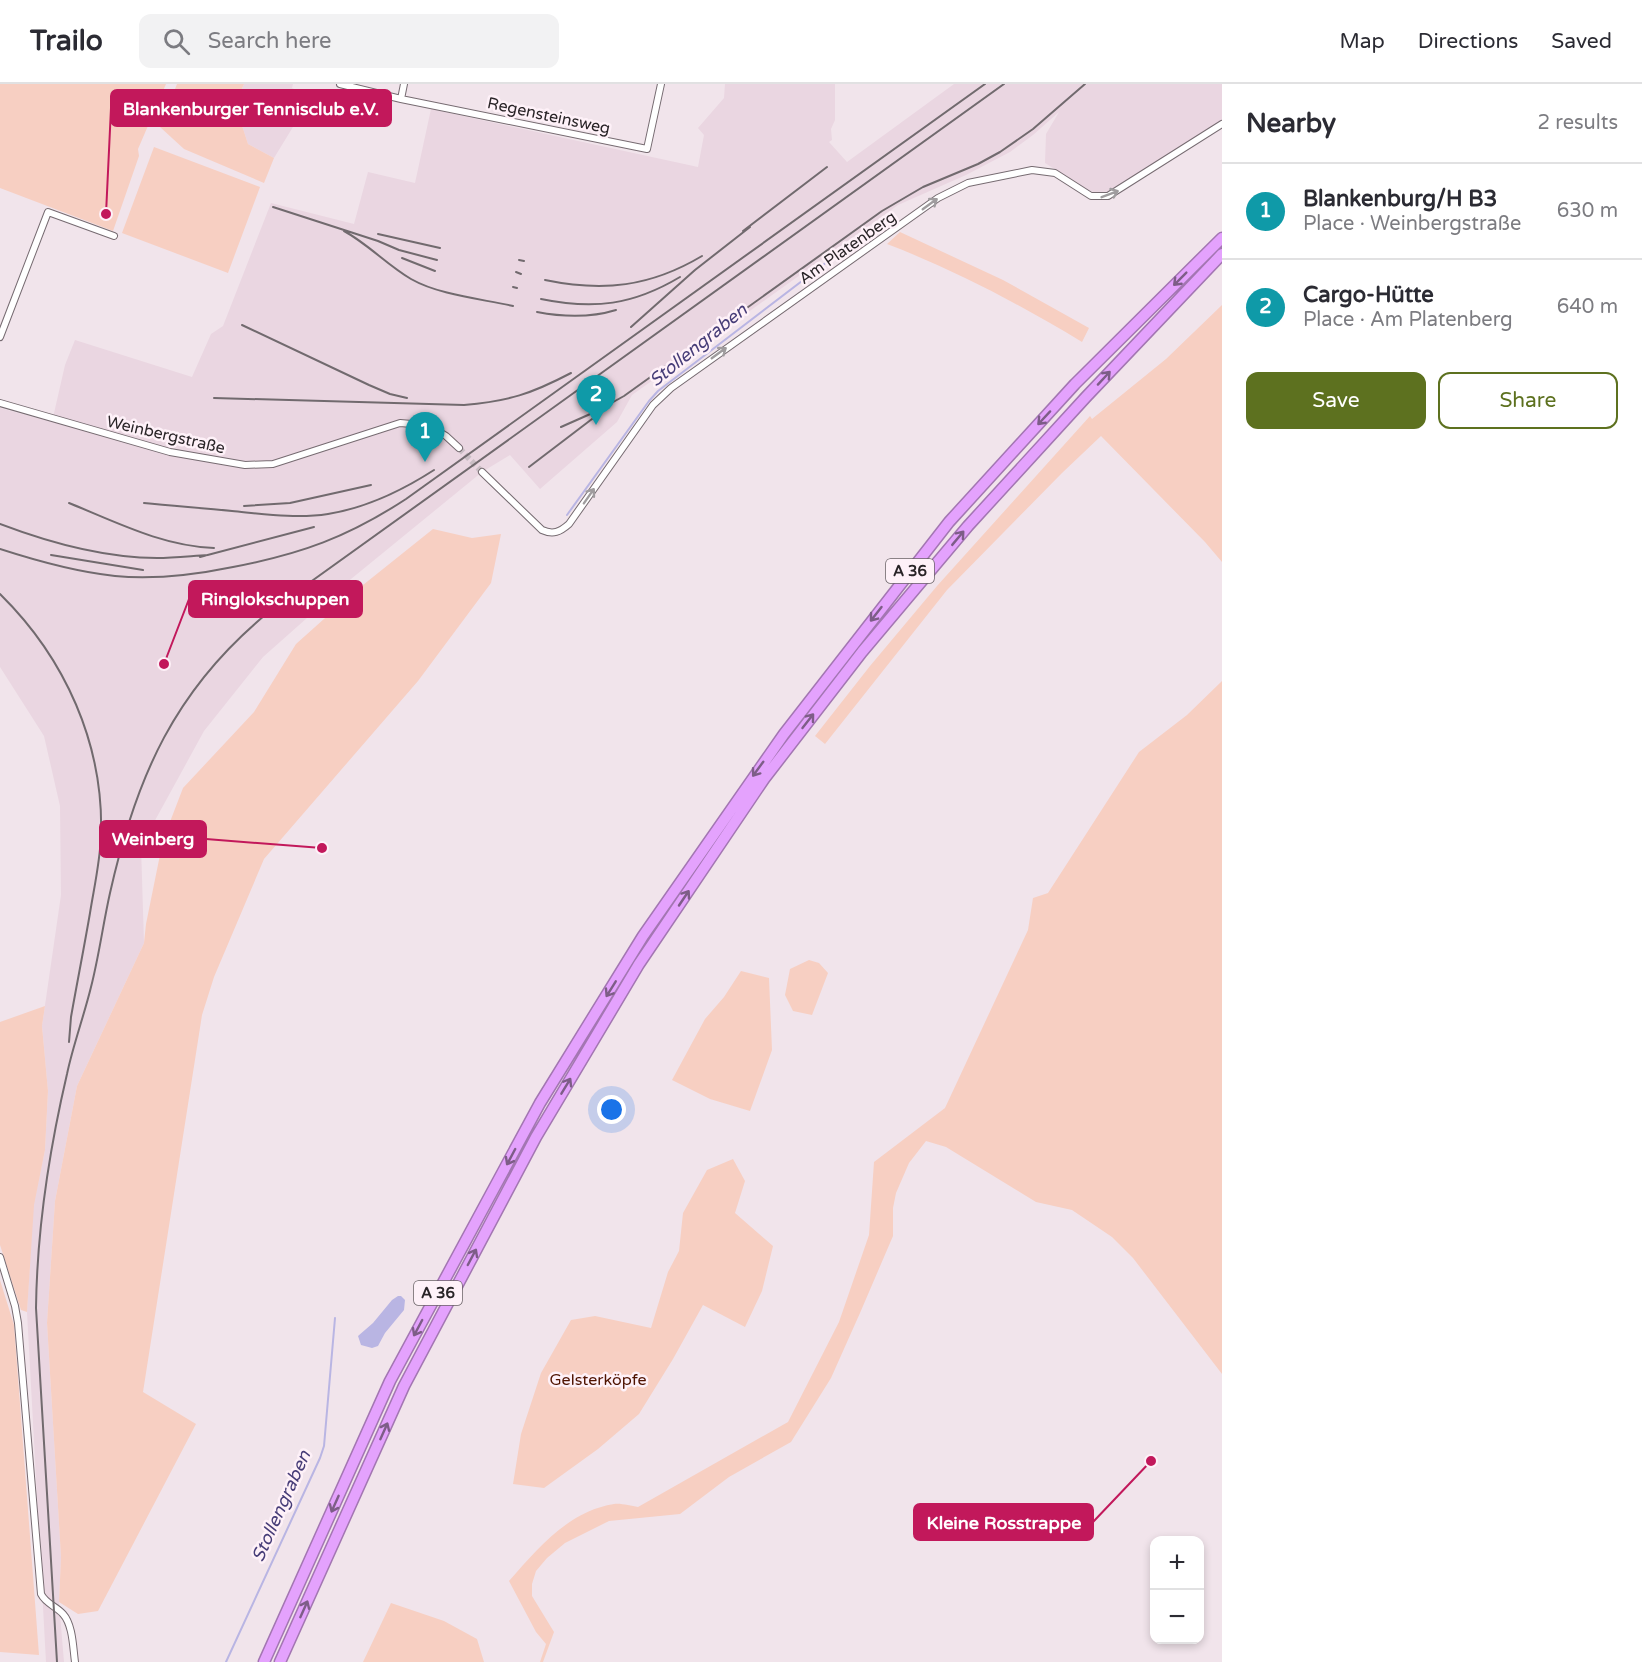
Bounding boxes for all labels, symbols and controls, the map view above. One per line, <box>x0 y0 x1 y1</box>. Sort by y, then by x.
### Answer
search box <box>139 14 559 68</box>
text: Trailo <box>30 24 103 58</box>
icon: search <box>160 25 193 58</box>
text: Search here <box>208 28 332 54</box>
text: Map <box>1339 29 1385 54</box>
text: Directions <box>1418 29 1518 54</box>
text: Saved <box>1551 29 1612 54</box>
callout: Blankenburger Tennisclub e.V. <box>111 90 391 126</box>
street label: Regensteinsweg <box>486 93 612 139</box>
text: Blankenburger Tennisclub e.V. <box>123 98 379 120</box>
text: Nearby <box>1246 108 1336 139</box>
text: 2 results <box>1538 111 1618 135</box>
text: Blankenburg/H B3 <box>1303 186 1497 212</box>
one-way arrow <box>1100 188 1119 199</box>
one-way arrow <box>922 198 938 210</box>
text: 1 <box>1259 199 1272 223</box>
text: 630 m <box>1557 199 1618 223</box>
street label: Am Platenberg <box>795 207 900 289</box>
text: Place · Weinbergstraße <box>1303 212 1521 236</box>
one-way arrow <box>1173 271 1187 286</box>
text: Cargo-Hütte <box>1303 282 1434 308</box>
text: 2 <box>1259 295 1272 319</box>
text: 640 m <box>1557 295 1618 319</box>
water label: Stollengraben <box>645 298 752 391</box>
text: Place · Am Platenberg <box>1303 308 1513 332</box>
one-way arrow <box>711 347 727 359</box>
one-way arrow <box>1096 370 1111 385</box>
button: Save <box>1246 372 1426 429</box>
button: Share <box>1438 372 1618 429</box>
pin: 2 <box>576 376 616 425</box>
one-way arrow <box>1037 411 1051 426</box>
street label: Weinbergstraße <box>105 412 227 458</box>
pin: 1 <box>406 412 444 462</box>
one-way arrow <box>583 488 595 504</box>
one-way arrow <box>952 530 965 546</box>
road number: A 36 <box>886 559 934 583</box>
callout: Ringlokschuppen <box>189 581 362 617</box>
text: Ringlokschuppen <box>201 588 349 610</box>
one-way arrow <box>870 606 883 622</box>
one-way arrow <box>802 713 815 729</box>
one-way arrow <box>752 761 764 777</box>
callout: Weinberg <box>100 821 206 857</box>
text: Weinberg <box>112 828 194 850</box>
one-way arrow <box>678 890 690 906</box>
one-way arrow <box>604 980 616 997</box>
one-way arrow <box>561 1078 573 1095</box>
your location <box>597 1095 626 1124</box>
one-way arrow <box>505 1147 516 1165</box>
one-way arrow <box>466 1249 478 1266</box>
road number: A 36 <box>414 1281 462 1305</box>
one-way arrow <box>412 1319 424 1336</box>
park label: Gelsterköpfe <box>550 1370 646 1390</box>
one-way arrow <box>379 1422 390 1440</box>
water label: Stollengraben <box>247 1446 316 1565</box>
one-way arrow <box>328 1495 340 1513</box>
callout: Kleine Rosstrappe <box>914 1504 1093 1540</box>
text: Kleine Rosstrappe <box>927 1512 1081 1534</box>
map controls <box>1150 1536 1204 1644</box>
button: + <box>1150 1536 1204 1590</box>
button: − <box>1150 1590 1204 1644</box>
one-way arrow <box>299 1600 310 1618</box>

